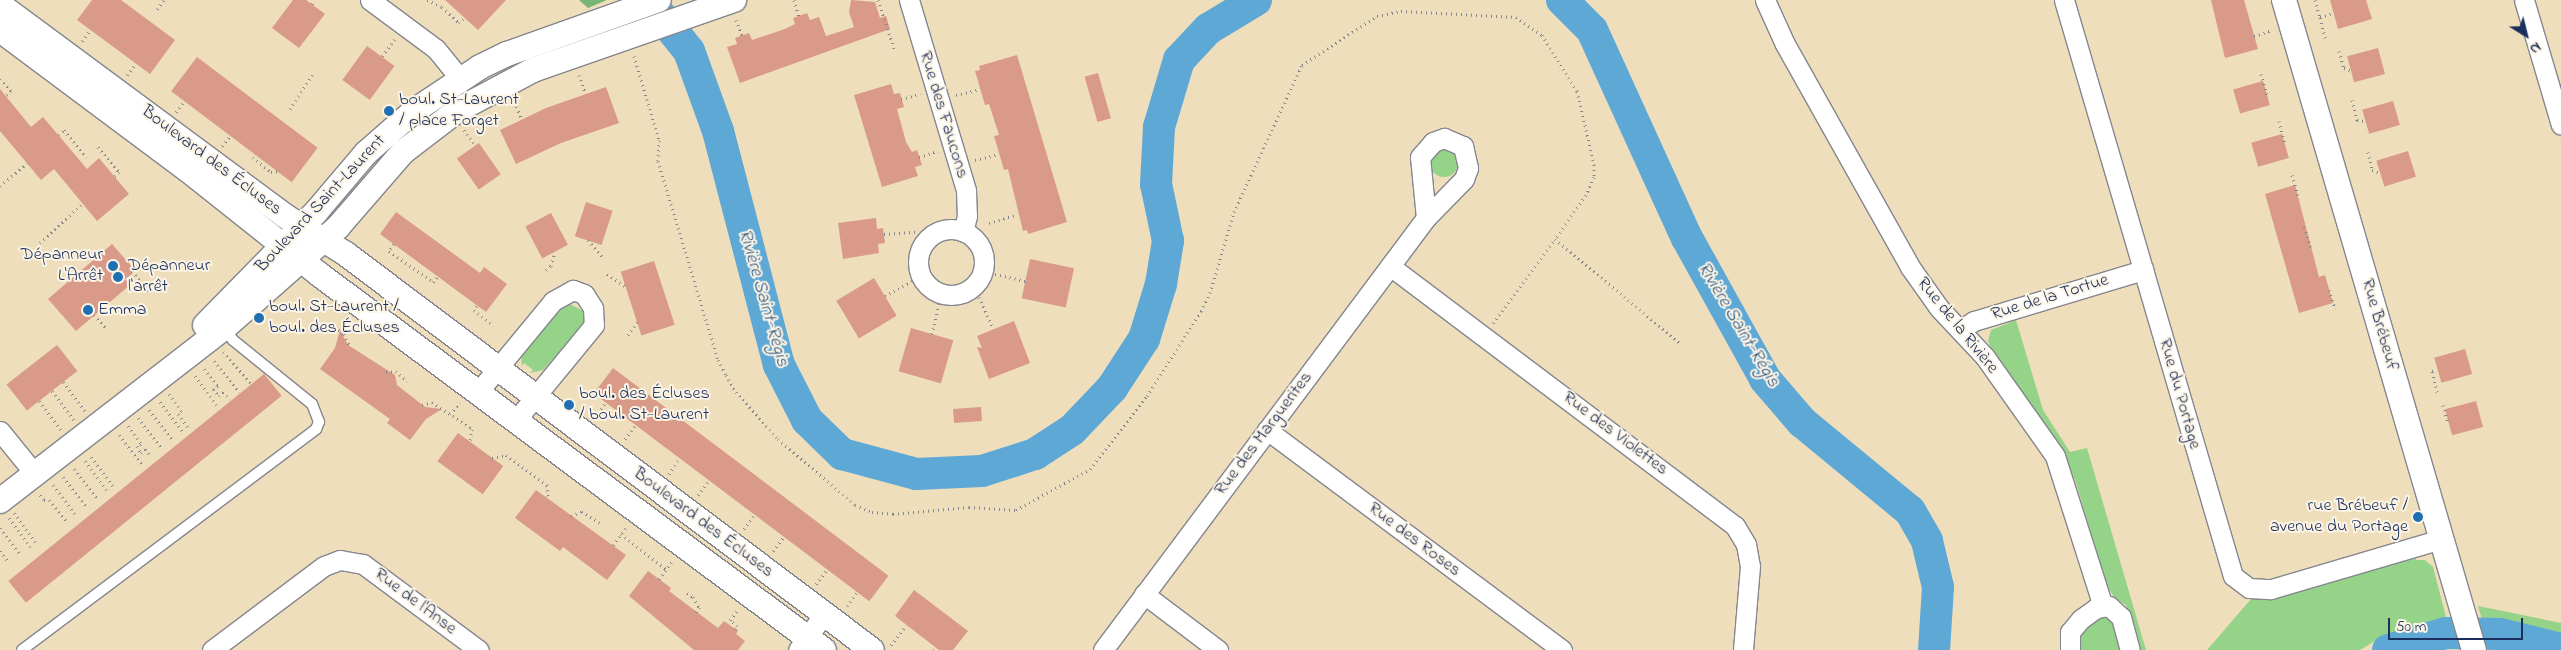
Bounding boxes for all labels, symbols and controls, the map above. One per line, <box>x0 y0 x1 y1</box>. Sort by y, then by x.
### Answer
north arrow <box>2501 10 2551 60</box>
text: N <box>2525 36 2545 59</box>
street label: Rue des Faucons <box>913 49 973 181</box>
place label: boul. St-Laurent / place Forget <box>399 90 519 132</box>
street label: Boulevard des Écluses <box>137 101 285 221</box>
marker: boul. St-Laurent / place Forget <box>383 105 395 117</box>
street label: Boulevard Saint-Laurent <box>251 130 391 278</box>
water label: Rivière Saint-Régis <box>733 227 793 369</box>
place label: Dépanneur L'Arrêt <box>21 245 103 288</box>
place label: Dépanneur l'arrêt <box>128 256 210 298</box>
water label: Rivière Saint-Régis <box>1692 258 1784 392</box>
marker: Dépanneur L'Arrêt <box>107 260 119 272</box>
street label: Rue de la Tortue <box>1989 270 2111 326</box>
marker: Dépanneur l'arrêt <box>112 271 124 283</box>
street label: Rue de la Rivière <box>1912 273 2002 379</box>
street label: Rue Brébeuf <box>2356 277 2402 373</box>
place label: boul. St-Laurent / boul. des Écluses <box>269 297 400 340</box>
place label: Emma <box>98 299 147 321</box>
marker: Emma <box>82 304 94 316</box>
marker: boul. St-Laurent / boul. des Écluses <box>253 312 265 324</box>
street label: Rue du Portage <box>2153 336 2205 452</box>
street label: Rue des Marguerites <box>1210 368 1318 500</box>
place label: boul. des Écluses / boul. St-Laurent <box>579 384 710 426</box>
street label: Rue des Violettes <box>1558 387 1672 481</box>
marker: boul. des Écluses / boul. St-Laurent <box>563 399 575 411</box>
street label: Boulevard des Écluses <box>629 463 777 583</box>
place label: rue Brébeuf / avenue du Portage <box>2270 496 2408 538</box>
street label: Rue des Roses <box>1363 498 1465 582</box>
marker: rue Brébeuf / avenue du Portage <box>2412 511 2424 523</box>
street label: Rue de l'Anse <box>370 564 460 640</box>
scale bar <box>2391 608 2526 640</box>
text: 50 m <box>2396 616 2426 638</box>

